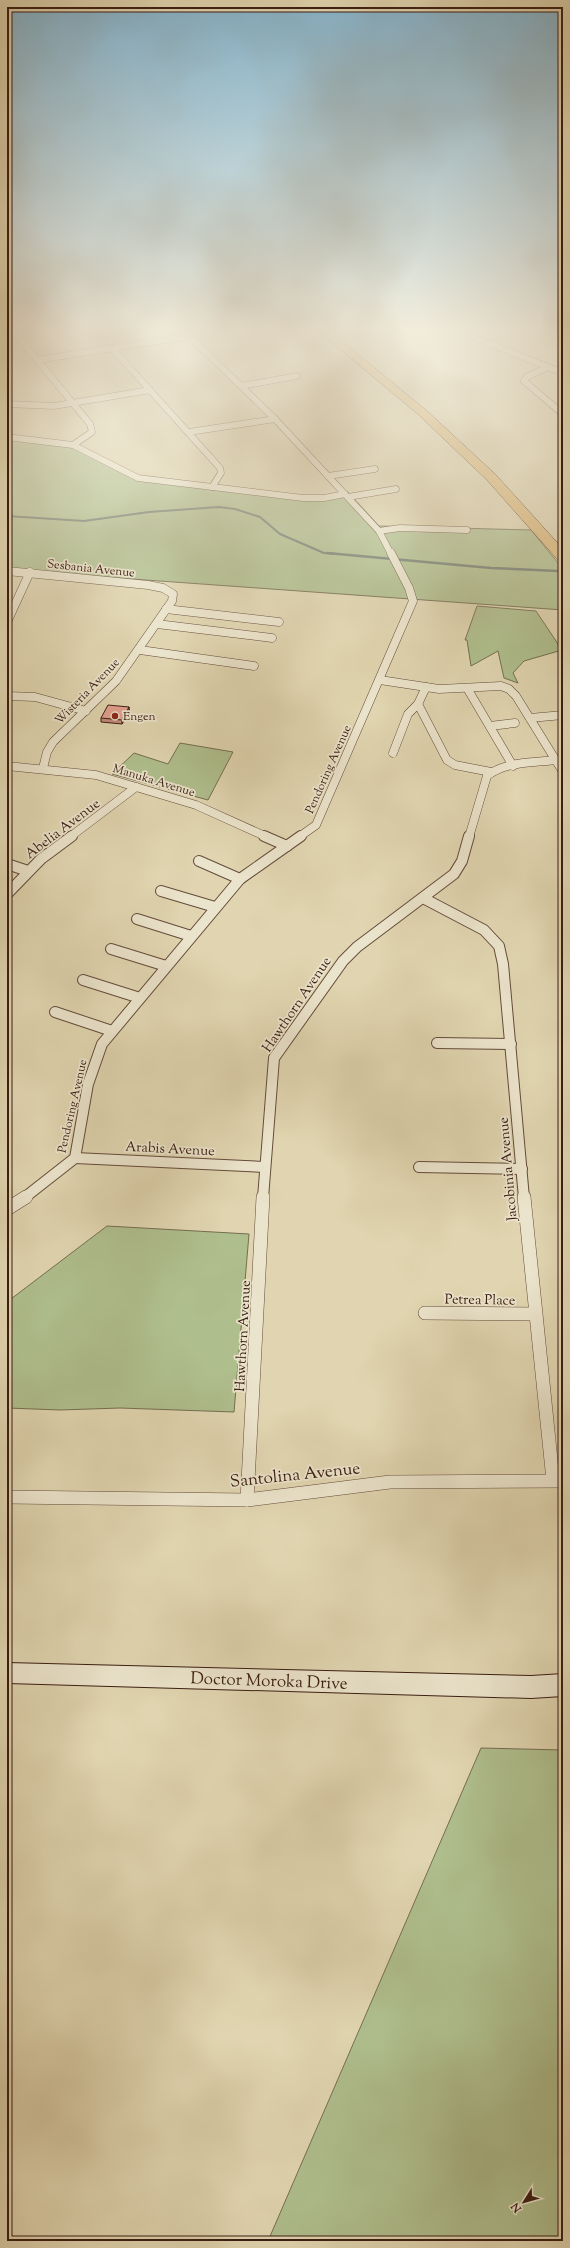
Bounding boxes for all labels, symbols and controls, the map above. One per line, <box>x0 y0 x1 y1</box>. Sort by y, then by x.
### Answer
street label: Sesbania Avenue <box>46 555 136 583</box>
street label: Wisteria Avenue <box>51 654 125 729</box>
place label: Engen <box>123 708 156 726</box>
marker: Engen <box>110 711 120 721</box>
street label: Pendoring Avenue <box>301 722 357 817</box>
street label: Manuka Avenue <box>110 760 197 802</box>
street label: Abelia Avenue <box>21 795 105 864</box>
street label: Hawthorn Avenue <box>258 953 337 1057</box>
street label: Pendoring Avenue <box>53 1057 93 1155</box>
street label: Jacobinia Avenue <box>494 1116 524 1223</box>
street label: Arabis Avenue <box>125 1138 215 1162</box>
street label: Hawthorn Avenue <box>231 1280 257 1392</box>
street label: Petrea Place <box>444 1290 515 1312</box>
street label: Santolina Avenue <box>229 1457 362 1495</box>
street label: Doctor Moroka Drive <box>190 1667 348 1697</box>
north arrow <box>504 2182 544 2222</box>
text: N <box>508 2199 526 2217</box>

